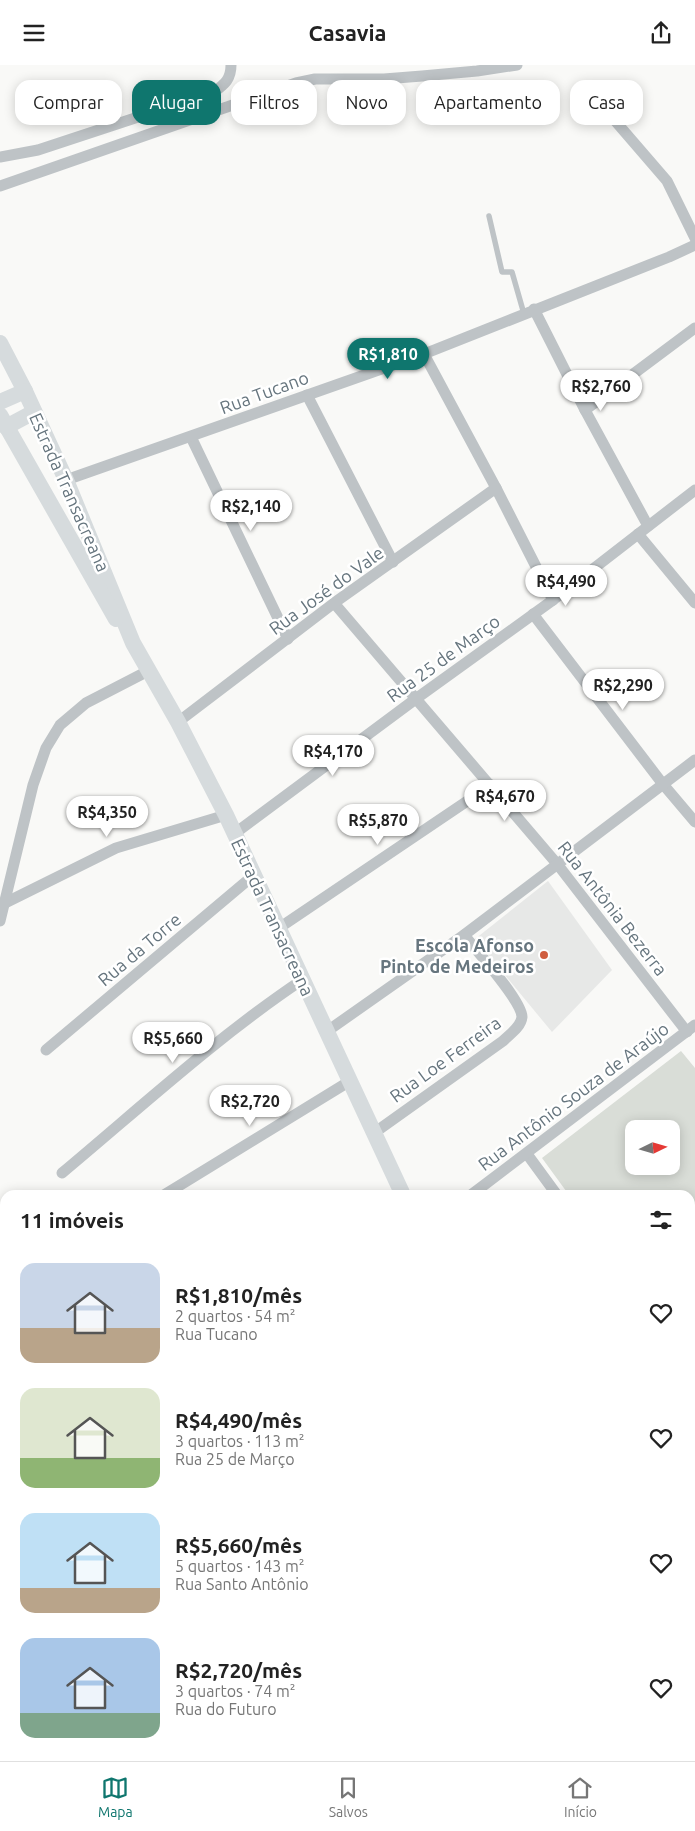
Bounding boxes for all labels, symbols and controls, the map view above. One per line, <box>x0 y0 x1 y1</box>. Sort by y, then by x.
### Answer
icon: menu <box>20 19 48 47</box>
icon: share <box>647 19 675 47</box>
text: Casavia <box>308 20 387 45</box>
chip: Comprar <box>15 80 122 125</box>
chip: Alugar <box>132 80 221 125</box>
chip: Filtros <box>231 80 317 125</box>
chip: Novo <box>327 80 406 125</box>
chip: Apartamento <box>416 80 560 125</box>
chip: Casa <box>570 80 643 125</box>
pin: R$1,810 <box>342 337 434 380</box>
text: R$1,810 <box>358 345 418 363</box>
street label: Rua Tucano <box>217 367 311 417</box>
pin: R$2,760 <box>555 369 647 412</box>
text: R$2,760 <box>571 377 631 395</box>
street label: Estrada Transacreana <box>26 410 114 574</box>
pin: R$2,140 <box>205 489 297 532</box>
text: R$2,140 <box>221 497 281 515</box>
street label: Rua José do Vale <box>265 542 387 638</box>
pin: R$4,490 <box>520 565 612 607</box>
text: R$4,490 <box>536 572 596 590</box>
street label: Rua 25 de Março <box>383 610 503 706</box>
pin: R$2,290 <box>577 669 669 711</box>
text: R$2,290 <box>593 676 653 694</box>
pin: R$4,170 <box>287 735 379 777</box>
text: R$4,170 <box>303 742 363 760</box>
pin: R$4,670 <box>459 779 551 822</box>
text: R$4,670 <box>475 787 535 805</box>
pin: R$4,350 <box>61 795 153 838</box>
text: R$4,350 <box>77 803 137 821</box>
pin: R$5,870 <box>332 803 424 846</box>
text: R$5,870 <box>348 811 408 829</box>
street label: Estrada Transacreana <box>228 835 318 999</box>
street label: Rua Antônia Bezerra <box>554 837 672 979</box>
street label: Rua da Torre <box>93 909 185 989</box>
place label: Escola Afonso Pinto de Medeiros <box>380 935 534 976</box>
marker: Escola Afonso Pinto de Medeiros <box>538 949 550 961</box>
street label: Rua Loe Ferreira <box>386 1012 504 1106</box>
street label: Rua Antônio Souza de Araújo <box>474 1018 672 1174</box>
pin: R$5,660 <box>127 1021 219 1064</box>
text: R$5,660 <box>143 1029 203 1047</box>
pin: R$2,720 <box>204 1085 296 1127</box>
text: R$2,720 <box>220 1092 280 1110</box>
north arrow <box>625 1120 680 1175</box>
map controls <box>625 1120 680 1175</box>
icon: filters <box>647 1206 675 1234</box>
text: 11 imóveis <box>20 1208 124 1232</box>
icon: home <box>60 1283 120 1343</box>
text: R$1,810/mês <box>175 1283 302 1307</box>
icon: heart <box>647 1299 675 1327</box>
text: 2 quartos · 54 m² <box>175 1307 296 1325</box>
text: Rua Tucano <box>175 1325 258 1343</box>
icon: home <box>60 1408 120 1468</box>
text: R$4,490/mês <box>175 1408 302 1432</box>
icon: heart <box>647 1424 675 1452</box>
text: 3 quartos · 113 m² <box>175 1432 305 1450</box>
text: Rua 25 de Março <box>175 1450 295 1468</box>
icon: home <box>60 1533 120 1593</box>
text: R$5,660/mês <box>175 1533 302 1557</box>
icon: heart <box>647 1549 675 1577</box>
text: 5 quartos · 143 m² <box>175 1557 305 1575</box>
text: Rua Santo Antônio <box>175 1575 309 1593</box>
icon: home <box>60 1658 120 1718</box>
text: R$2,720/mês <box>175 1658 302 1682</box>
icon: heart <box>647 1674 675 1702</box>
text: 3 quartos · 74 m² <box>175 1682 296 1700</box>
text: Rua do Futuro <box>175 1700 277 1718</box>
tab: Mapa <box>98 1774 133 1820</box>
tab: Salvos <box>329 1774 368 1820</box>
tab: Início <box>564 1774 597 1820</box>

